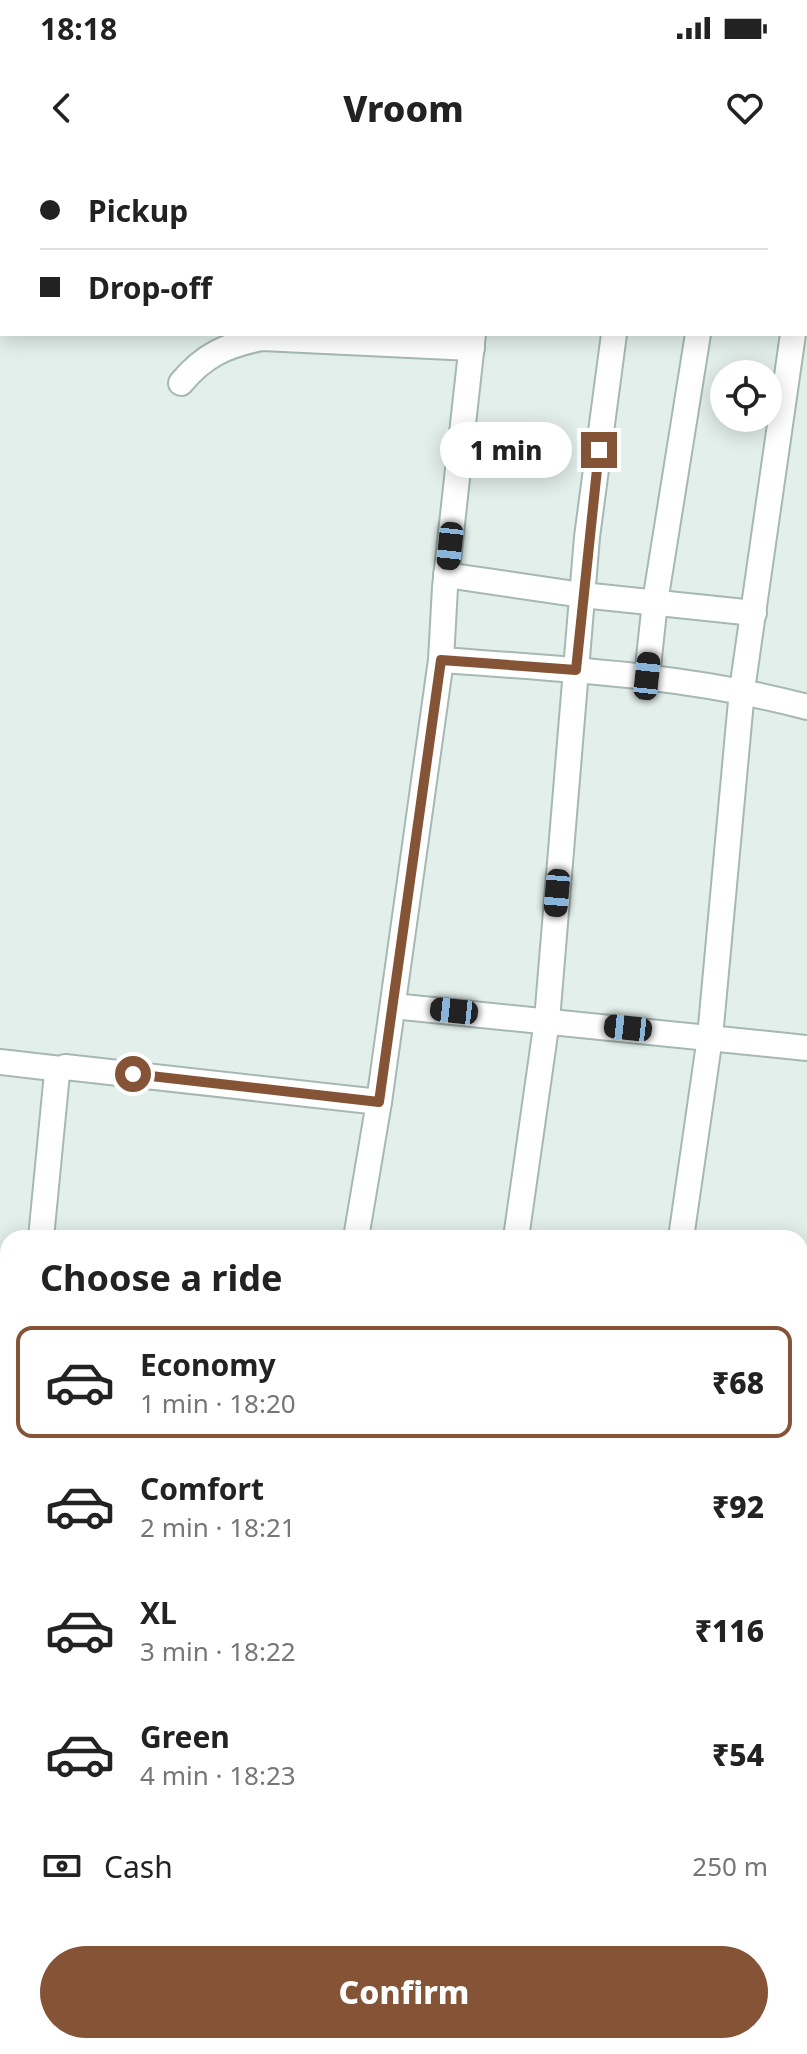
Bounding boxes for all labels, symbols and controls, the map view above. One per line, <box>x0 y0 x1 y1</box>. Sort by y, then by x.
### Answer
text: 18:18 <box>40 8 117 49</box>
text: Vroom <box>343 84 464 133</box>
icon: back <box>40 86 84 130</box>
icon: heart <box>723 86 767 130</box>
text: Pickup <box>88 190 188 231</box>
text: Drop-off <box>88 267 212 308</box>
map controls <box>710 360 782 432</box>
button: locate <box>710 360 782 432</box>
callout: 1 min <box>439 422 571 478</box>
text: 1 min <box>470 432 542 468</box>
route end <box>581 432 617 468</box>
car <box>436 521 464 571</box>
car <box>633 651 661 701</box>
car <box>543 868 571 918</box>
car <box>429 997 479 1025</box>
car <box>603 1014 653 1042</box>
route start <box>115 1056 151 1092</box>
text: Choose a ride <box>40 1253 282 1302</box>
text: Economy <box>140 1344 276 1385</box>
icon: car <box>44 1346 116 1418</box>
text: ₹68 <box>712 1362 764 1403</box>
text: 1 min · 18:20 <box>140 1385 296 1421</box>
text: Comfort <box>140 1468 264 1509</box>
icon: car <box>44 1470 116 1542</box>
text: ₹92 <box>712 1486 764 1527</box>
text: 2 min · 18:21 <box>140 1509 296 1545</box>
text: XL <box>140 1592 177 1633</box>
icon: car <box>44 1594 116 1666</box>
text: ₹116 <box>695 1610 764 1651</box>
text: 3 min · 18:22 <box>140 1633 296 1669</box>
text: Green <box>140 1716 230 1757</box>
icon: car <box>44 1718 116 1790</box>
text: ₹54 <box>712 1734 764 1775</box>
text: 4 min · 18:23 <box>140 1757 296 1793</box>
icon: cash <box>40 1844 84 1888</box>
text: Cash <box>104 1846 173 1887</box>
text: 250 m <box>692 1848 768 1884</box>
button: Confirm <box>40 1946 768 2038</box>

